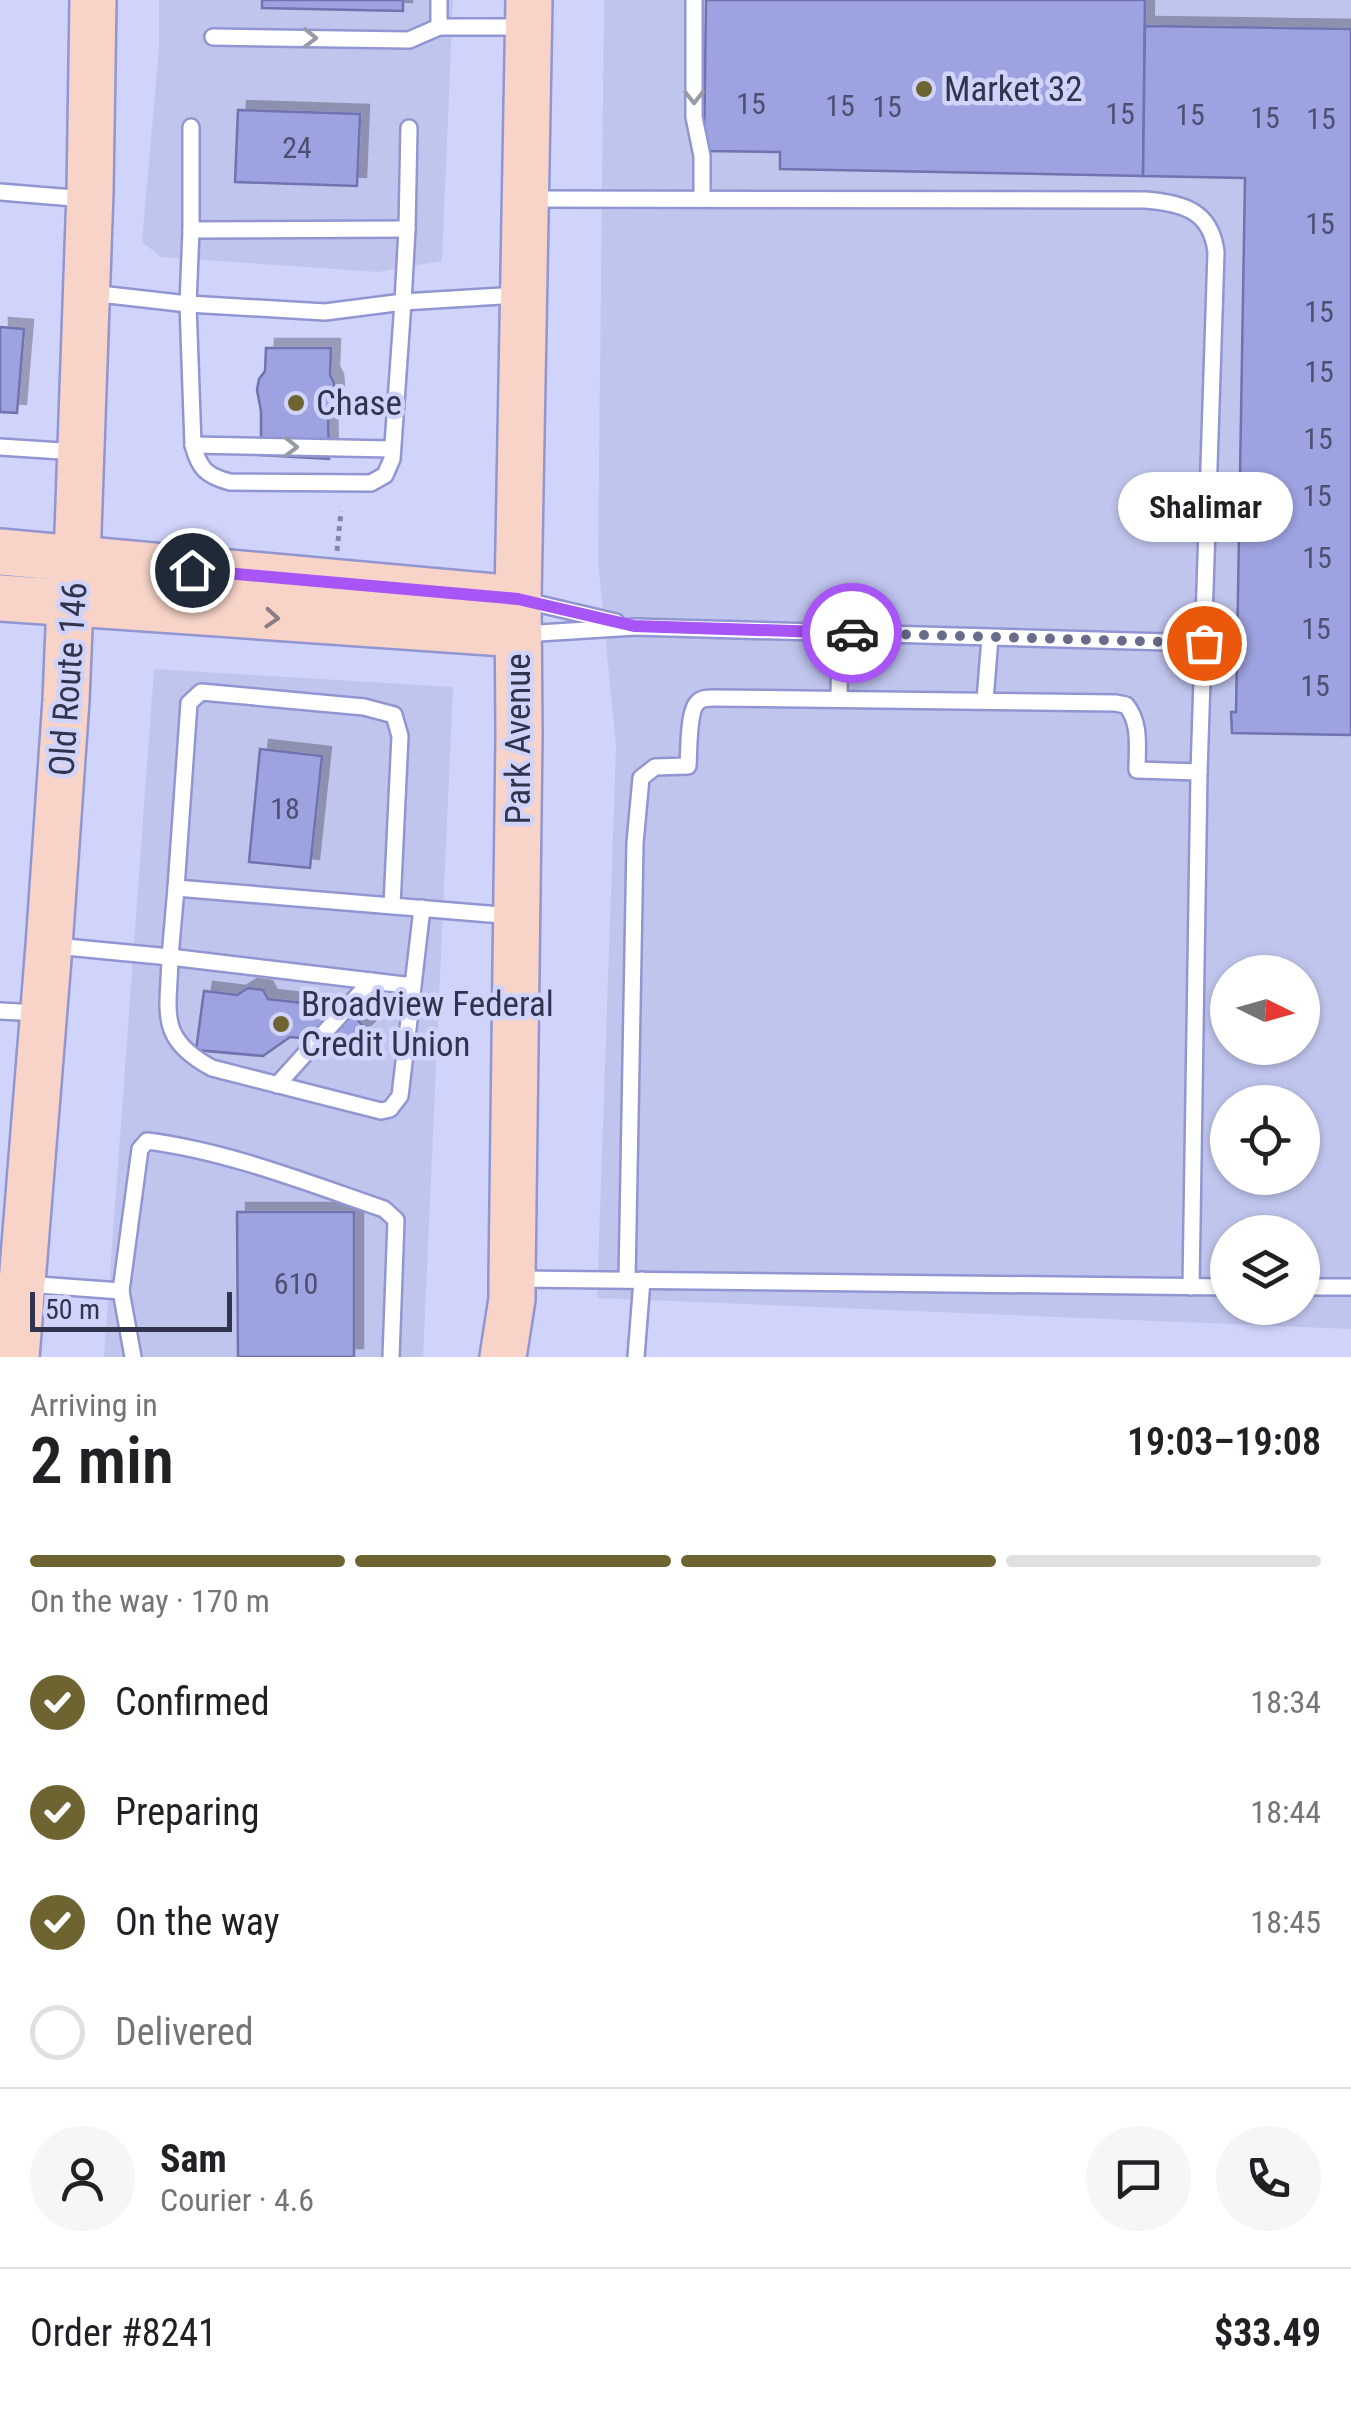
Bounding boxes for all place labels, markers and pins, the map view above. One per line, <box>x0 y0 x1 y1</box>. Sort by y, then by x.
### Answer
place label: Market 32 <box>944 69 1083 110</box>
marker: Market 32 <box>913 78 935 100</box>
place label: Chase <box>316 383 402 424</box>
marker: Chase <box>285 392 307 414</box>
callout: Shalimar <box>1116 473 1292 543</box>
pin <box>150 528 235 613</box>
pin <box>1162 601 1247 686</box>
place label: Broadview Federal Credit Union <box>301 984 554 1065</box>
marker: Broadview Federal Credit Union <box>270 1013 292 1035</box>

